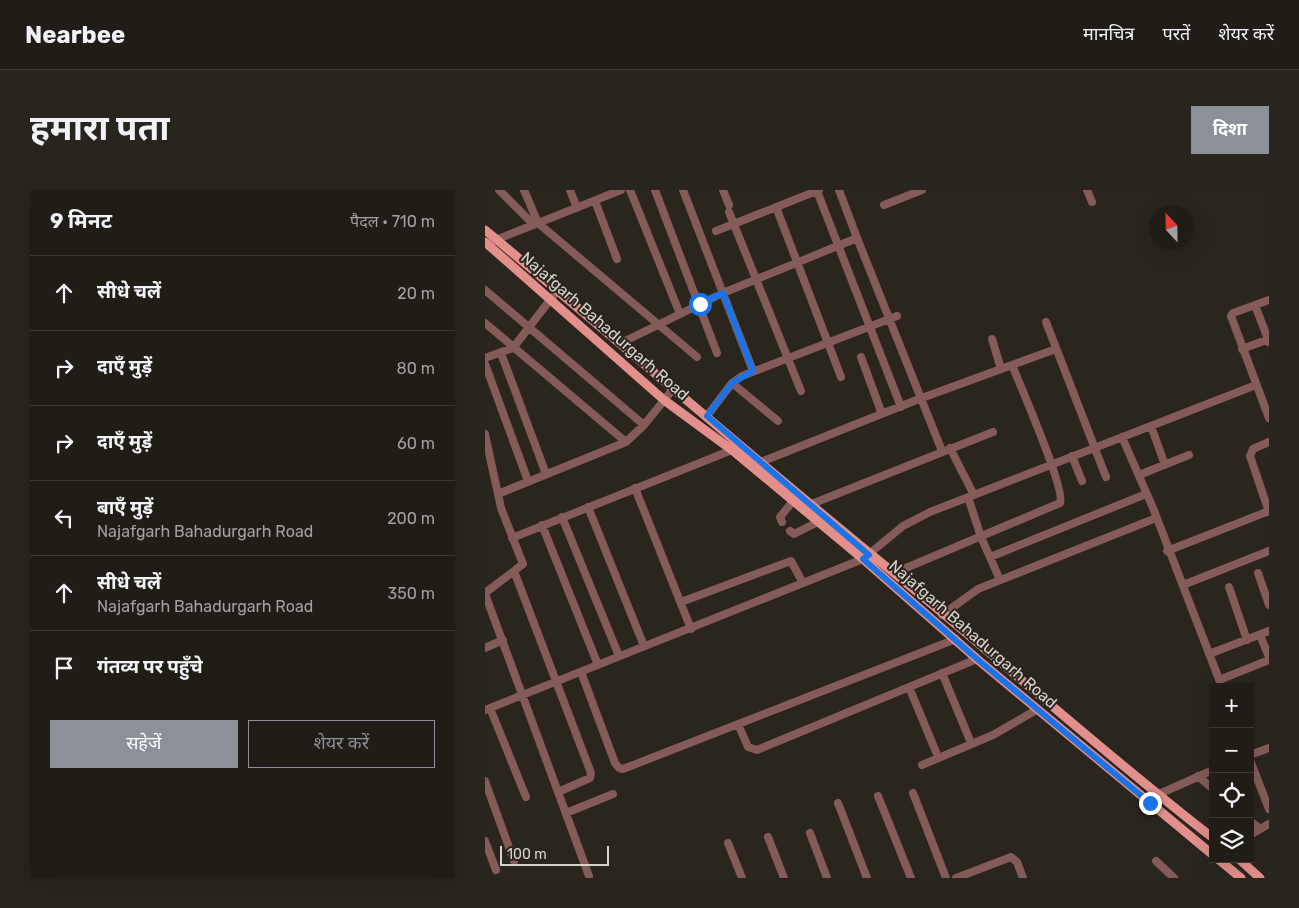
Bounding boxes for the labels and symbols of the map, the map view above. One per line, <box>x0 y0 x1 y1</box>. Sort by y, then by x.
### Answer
north arrow <box>1149 205 1194 250</box>
street label: Najafgarh Bahadurgarh Road <box>517 248 693 404</box>
route start <box>689 293 712 316</box>
street label: Najafgarh Bahadurgarh Road <box>885 556 1061 712</box>
route end <box>1139 792 1162 815</box>
scale bar <box>500 843 609 866</box>

